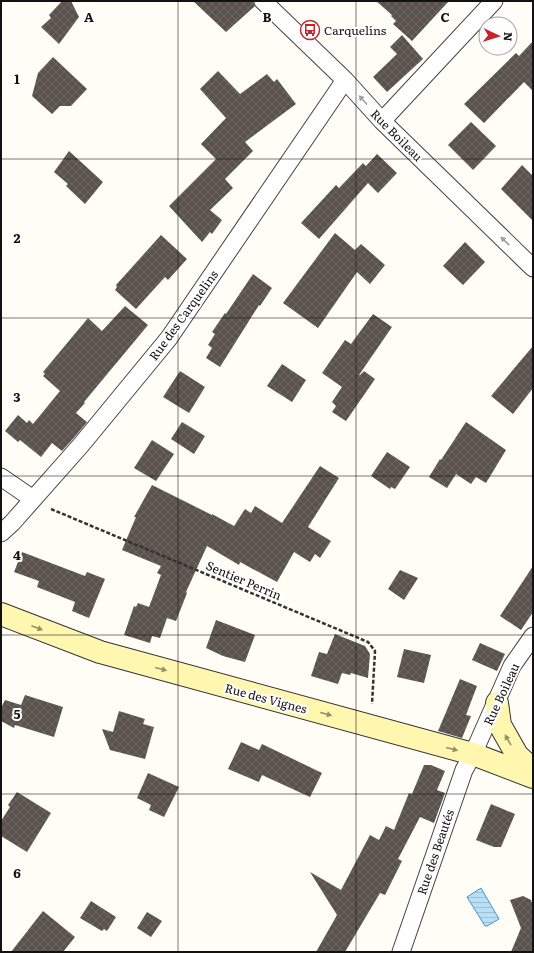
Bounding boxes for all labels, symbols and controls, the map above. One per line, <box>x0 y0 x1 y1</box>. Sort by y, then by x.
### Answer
text: A <box>84 7 94 26</box>
text: B <box>263 7 272 26</box>
text: C <box>440 7 450 26</box>
north arrow <box>478 16 518 56</box>
bus stop icon: Carquelins <box>299 19 321 41</box>
place label: Carquelins <box>324 21 387 39</box>
text: N <box>501 32 517 42</box>
text: 1 <box>14 69 20 88</box>
one-way arrow <box>358 95 368 105</box>
street label: Rue Boileau <box>367 105 427 165</box>
text: 2 <box>14 228 21 247</box>
one-way arrow <box>500 236 510 245</box>
street label: Rue des Carquelins <box>144 266 222 364</box>
text: 3 <box>13 387 21 406</box>
text: 4 <box>13 545 21 564</box>
street label: Sentier Perrin <box>203 556 285 604</box>
one-way arrow <box>32 625 44 631</box>
street label: Rue Boileau <box>479 659 524 728</box>
one-way arrow <box>155 666 167 672</box>
street label: Rue des Vignes <box>223 678 310 718</box>
text: 5 <box>13 704 21 723</box>
one-way arrow <box>320 712 333 718</box>
one-way arrow <box>505 734 512 746</box>
one-way arrow <box>446 746 458 752</box>
street label: Rue des Beautés <box>412 806 458 897</box>
text: 6 <box>13 863 21 882</box>

